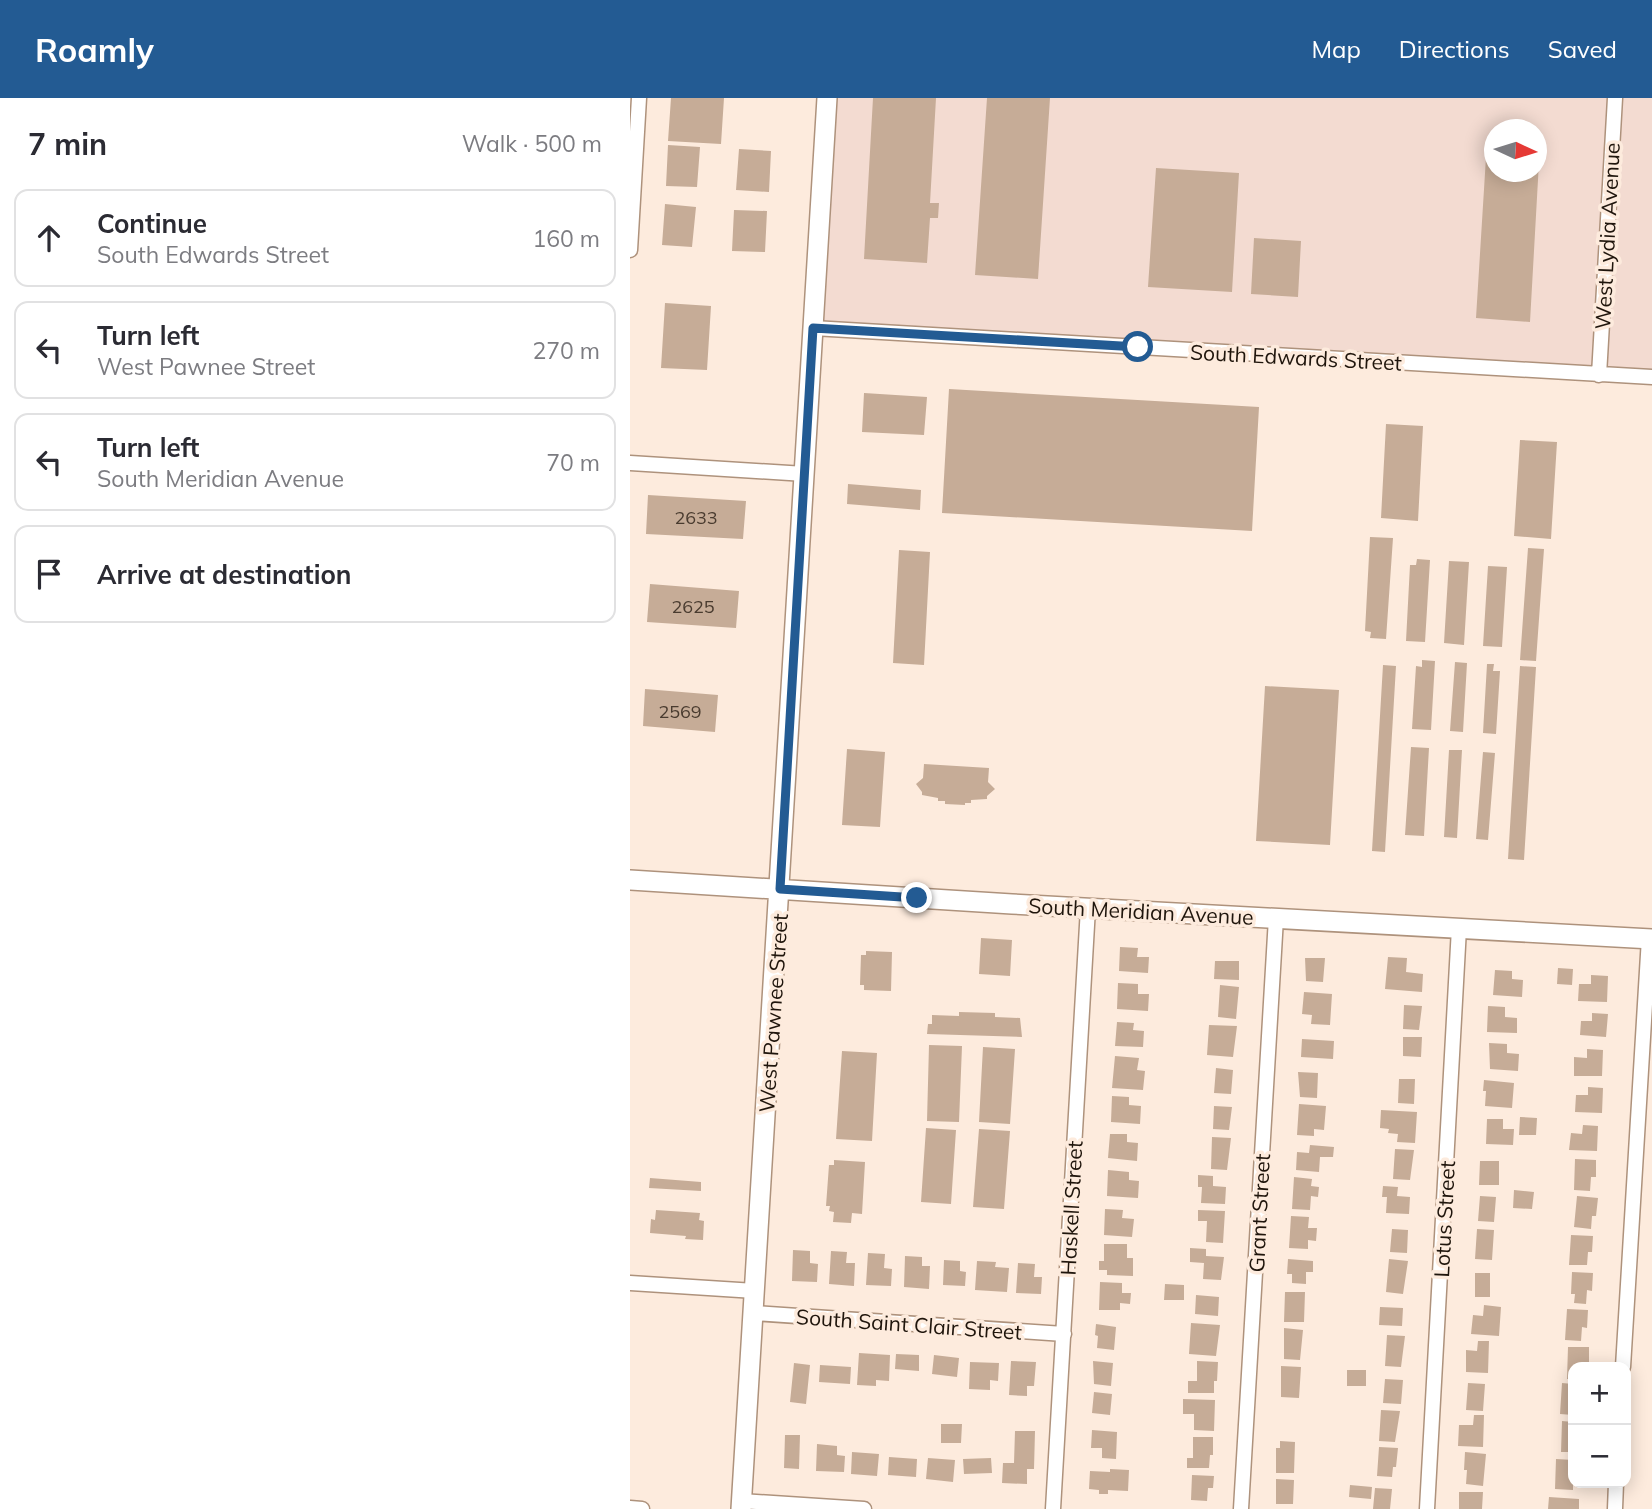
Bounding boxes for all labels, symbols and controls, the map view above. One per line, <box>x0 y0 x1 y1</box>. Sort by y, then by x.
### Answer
text: Roamly <box>35 29 154 70</box>
text: Map <box>1311 34 1361 64</box>
text: Directions <box>1399 34 1510 64</box>
text: Saved <box>1548 34 1617 64</box>
north arrow <box>1484 119 1547 182</box>
text: 7 min <box>28 125 107 163</box>
text: Walk · 500 m <box>462 129 602 158</box>
street label: West Lydia Avenue <box>1589 142 1625 330</box>
text: Continue <box>97 207 207 240</box>
icon: ahead <box>30 219 68 257</box>
text: 160 m <box>532 224 600 253</box>
text: South Edwards Street <box>97 240 329 269</box>
text: Turn left <box>97 319 199 352</box>
icon: left <box>30 331 68 369</box>
route start <box>1122 331 1153 362</box>
text: 270 m <box>532 336 600 365</box>
street label: South Edwards Street <box>1190 338 1402 376</box>
text: West Pawnee Street <box>97 352 315 381</box>
text: Turn left <box>97 431 199 464</box>
icon: left <box>30 443 68 481</box>
text: 70 m <box>546 448 600 477</box>
text: South Meridian Avenue <box>97 464 344 493</box>
house number: 2633 <box>674 506 718 529</box>
icon: arrive <box>30 555 68 593</box>
text: Arrive at destination <box>97 558 352 591</box>
house number: 2625 <box>671 595 715 618</box>
house number: 2569 <box>658 700 702 723</box>
route end <box>901 882 932 913</box>
street label: South Meridian Avenue <box>1028 892 1254 930</box>
street label: West Pawnee Street <box>753 913 793 1113</box>
street label: Haskell Street <box>1054 1140 1088 1276</box>
street label: Grant Street <box>1243 1153 1275 1273</box>
street label: Lotus Street <box>1428 1160 1460 1278</box>
street label: South Saint Clair Street <box>795 1303 1023 1345</box>
map controls <box>1568 1362 1631 1488</box>
button: + <box>1568 1362 1631 1425</box>
button: − <box>1568 1425 1631 1488</box>

